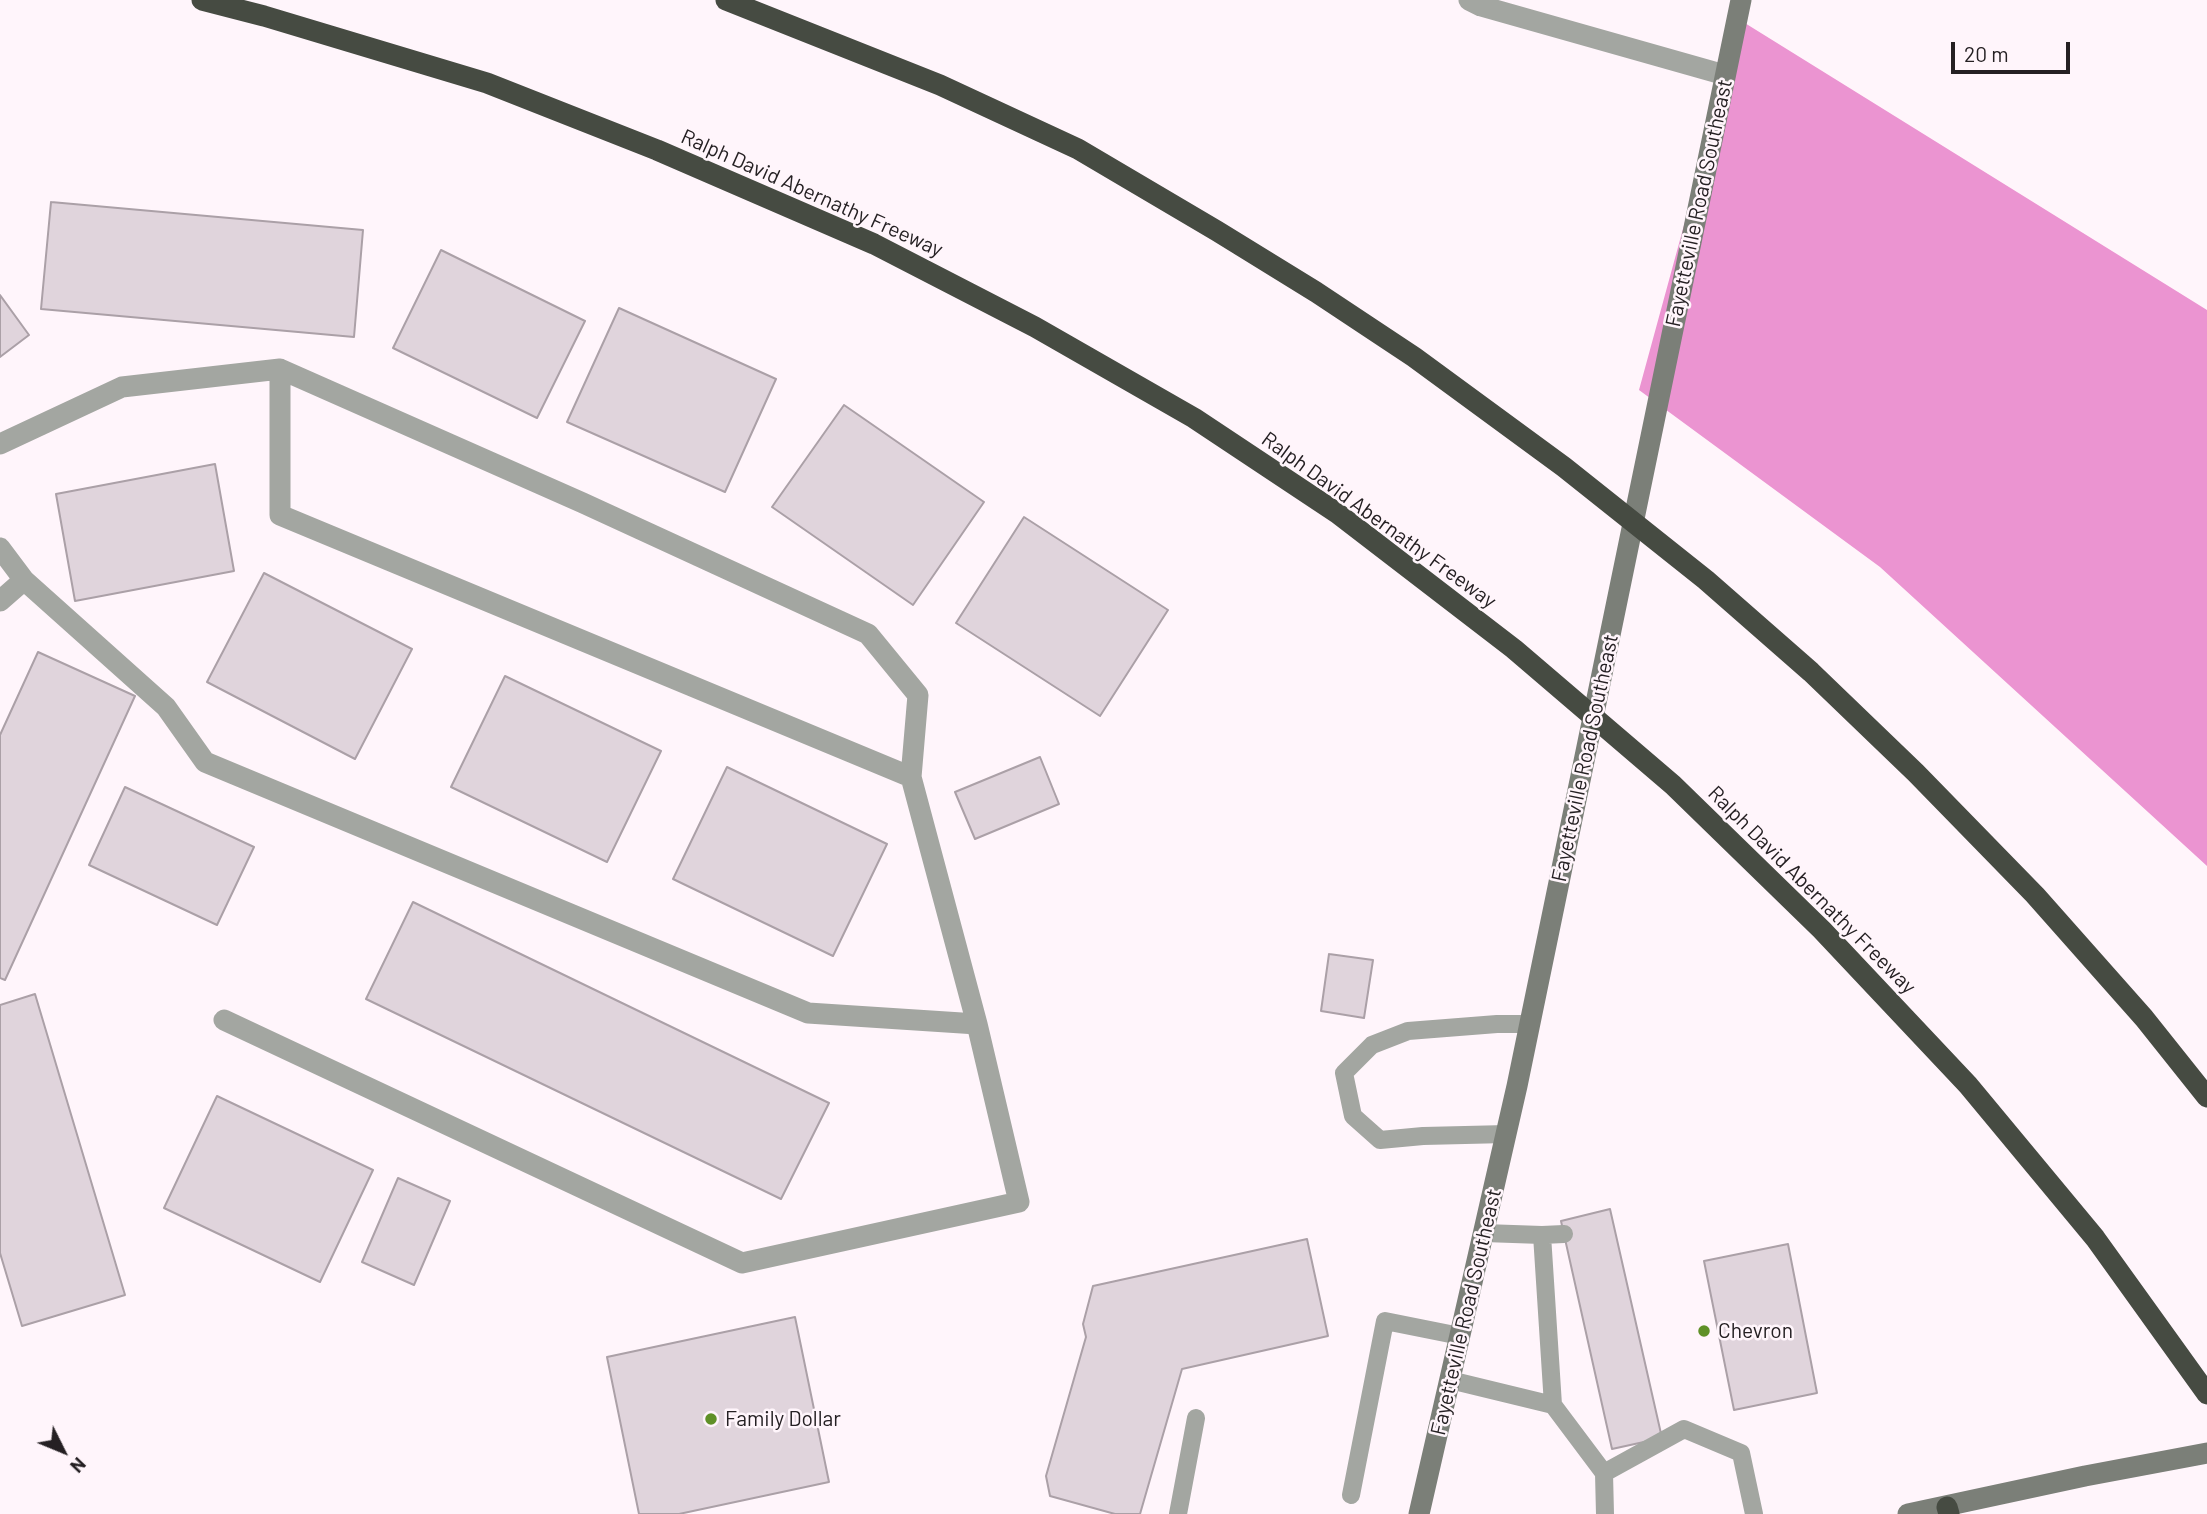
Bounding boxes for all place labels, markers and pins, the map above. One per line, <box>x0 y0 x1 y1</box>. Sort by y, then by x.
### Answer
place label: Chevron <box>1718 1318 1793 1344</box>
marker: Chevron <box>1696 1323 1712 1339</box>
place label: Family Dollar <box>725 1406 841 1432</box>
marker: Family Dollar <box>703 1411 719 1427</box>

